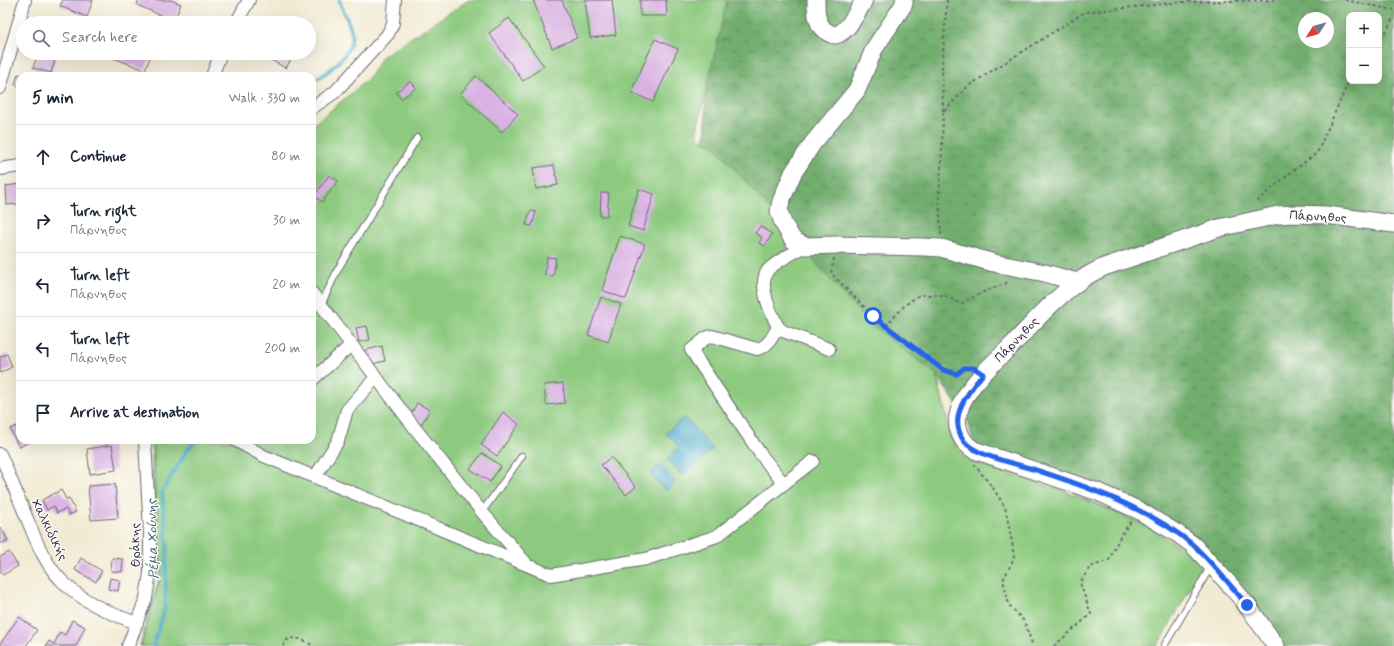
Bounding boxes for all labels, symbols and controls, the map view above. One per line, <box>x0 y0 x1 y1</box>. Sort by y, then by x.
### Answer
north arrow <box>1298 12 1334 48</box>
map controls <box>1346 12 1382 84</box>
button: + <box>1346 12 1382 48</box>
search box <box>16 16 316 60</box>
icon: search <box>30 27 52 49</box>
text: Search here <box>62 28 138 48</box>
button: − <box>1346 48 1382 84</box>
text: 5 min <box>32 87 74 109</box>
text: Walk · 330 m <box>229 90 300 107</box>
icon: ahead <box>32 146 54 168</box>
text: Continue <box>70 147 126 167</box>
text: 80 m <box>271 148 300 165</box>
text: Turn right <box>70 202 137 222</box>
street label: Πάρνηθος <box>1289 207 1347 227</box>
icon: right <box>32 210 54 232</box>
text: 30 m <box>273 212 300 229</box>
text: Πάρνηθος <box>70 222 127 239</box>
text: Turn left <box>70 266 130 286</box>
icon: left <box>32 274 54 296</box>
text: 20 m <box>272 276 300 293</box>
text: Πάρνηθος <box>70 286 127 303</box>
route start <box>864 307 882 325</box>
street label: Πάρνηθος <box>991 313 1043 366</box>
text: Turn left <box>70 330 130 350</box>
icon: left <box>32 338 54 360</box>
text: 200 m <box>265 340 300 357</box>
text: Πάρνηθος <box>70 350 127 367</box>
icon: arrive <box>32 402 54 424</box>
text: Arrive at destination <box>70 403 199 423</box>
street label: Χαλκιδικής <box>27 496 71 564</box>
water label: Ρέμα Χούνης <box>143 498 163 579</box>
street label: Θράκης <box>127 522 145 567</box>
route end <box>1238 596 1256 614</box>

